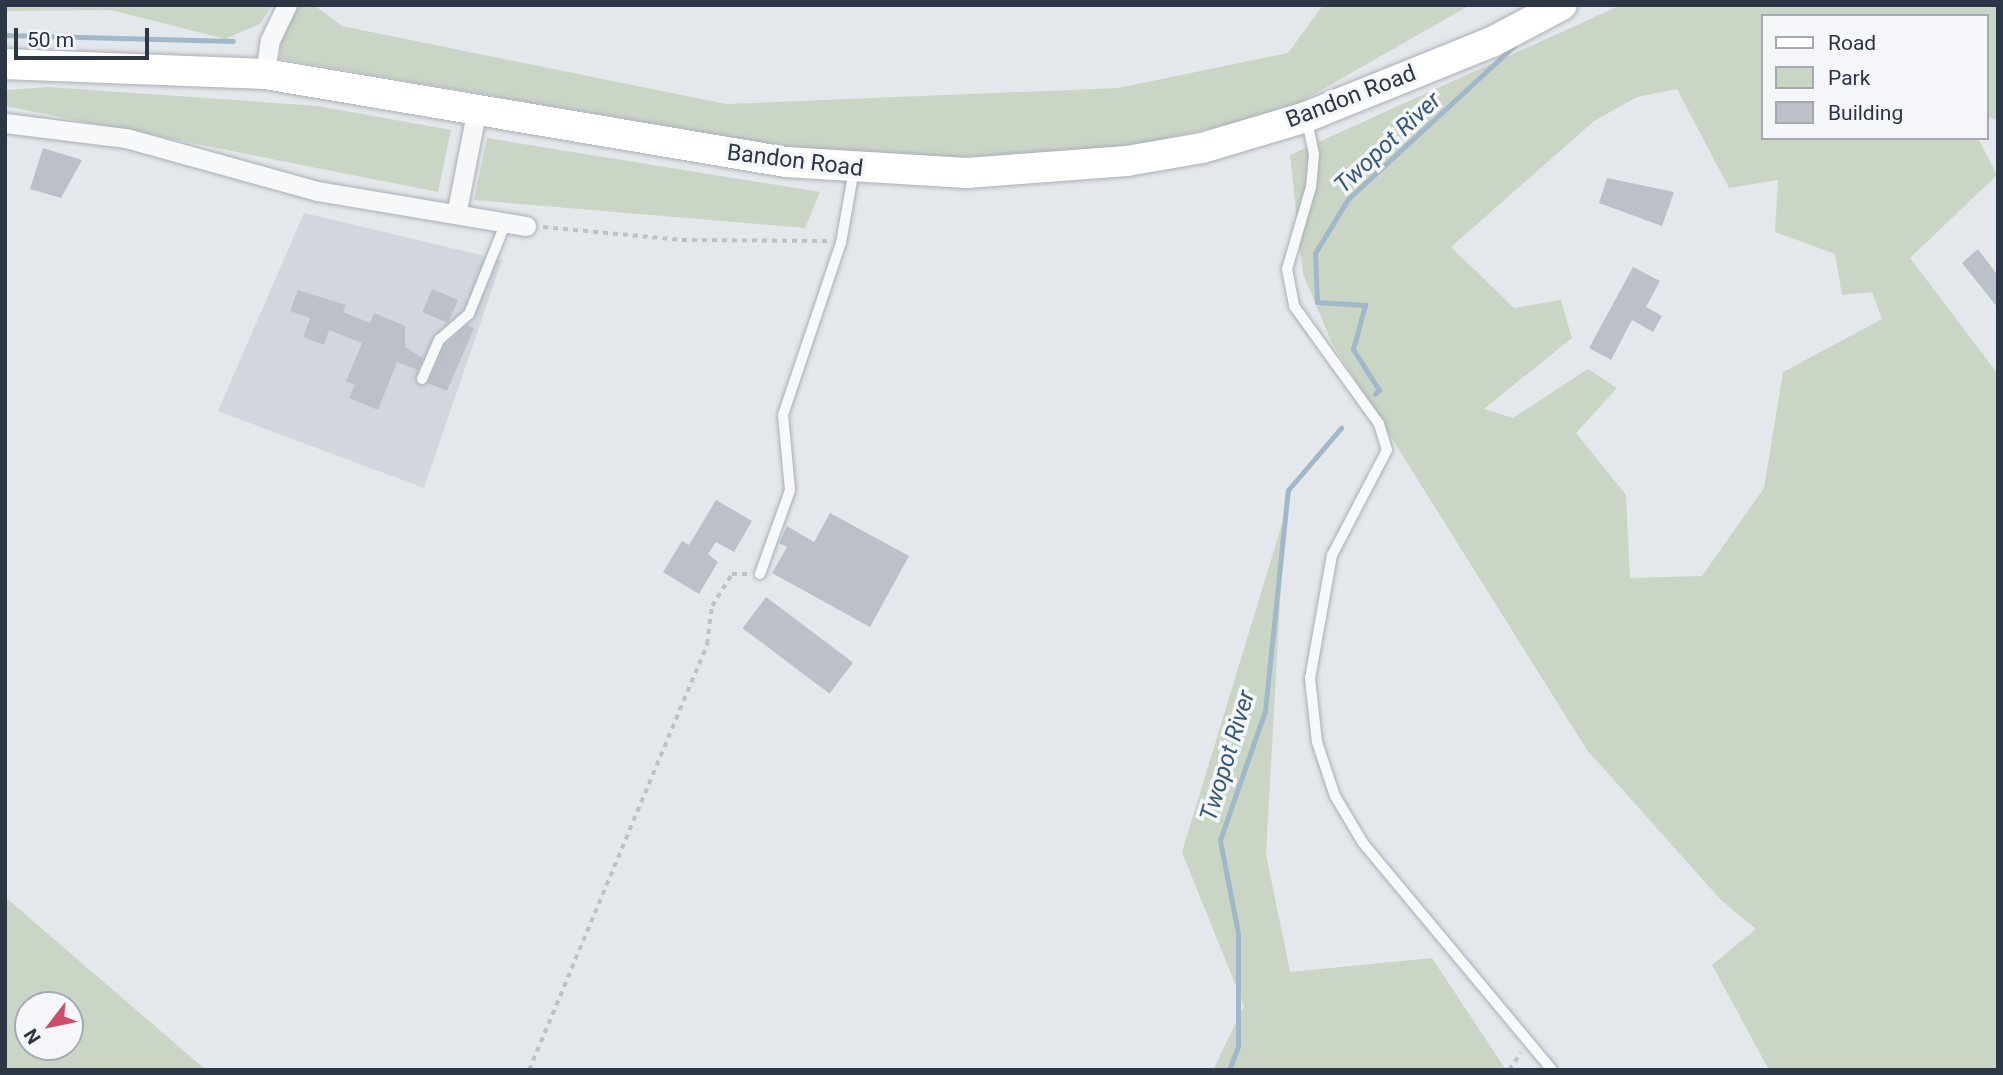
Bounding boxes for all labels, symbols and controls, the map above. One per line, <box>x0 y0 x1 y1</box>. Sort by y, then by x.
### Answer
scale bar <box>18 14 152 58</box>
legend <box>1762 14 1989 140</box>
text: 50 m <box>27 28 74 52</box>
text: Road <box>1828 31 1876 55</box>
street label: Bandon Road <box>1282 60 1420 134</box>
text: Park <box>1828 66 1870 90</box>
water label: Twopot River <box>1329 86 1447 200</box>
text: Building <box>1828 101 1903 125</box>
street label: Bandon Road <box>725 139 865 183</box>
water label: Twopot River <box>1194 687 1262 825</box>
north arrow <box>14 991 84 1061</box>
text: N <box>19 1025 46 1048</box>

